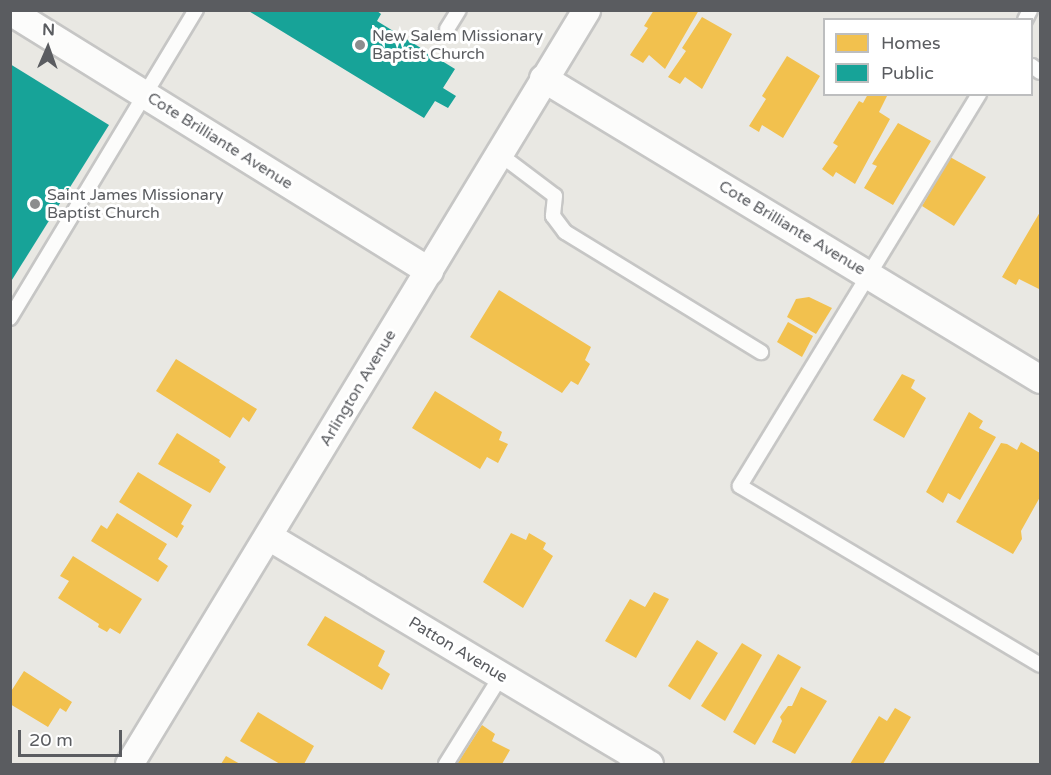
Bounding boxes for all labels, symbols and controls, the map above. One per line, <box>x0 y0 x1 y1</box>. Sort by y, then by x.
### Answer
north arrow <box>18 18 78 78</box>
legend <box>823 18 1033 96</box>
text: N <box>42 20 55 40</box>
place label: New Salem Missionary Baptist Church <box>372 26 543 64</box>
text: Homes <box>881 32 941 54</box>
marker: New Salem Missionary Baptist Church <box>353 38 367 52</box>
text: Public <box>881 62 934 84</box>
street label: Cote Brilliante Avenue <box>144 88 296 194</box>
street label: Cote Brilliante Avenue <box>715 177 869 279</box>
place label: Saint James Missionary Baptist Church <box>47 185 223 223</box>
marker: Saint James Missionary Baptist Church <box>28 197 42 211</box>
street label: Arlington Avenue <box>316 326 400 450</box>
street label: Patton Avenue <box>405 613 511 687</box>
scale bar <box>21 718 124 756</box>
text: 20 m <box>29 729 73 751</box>

